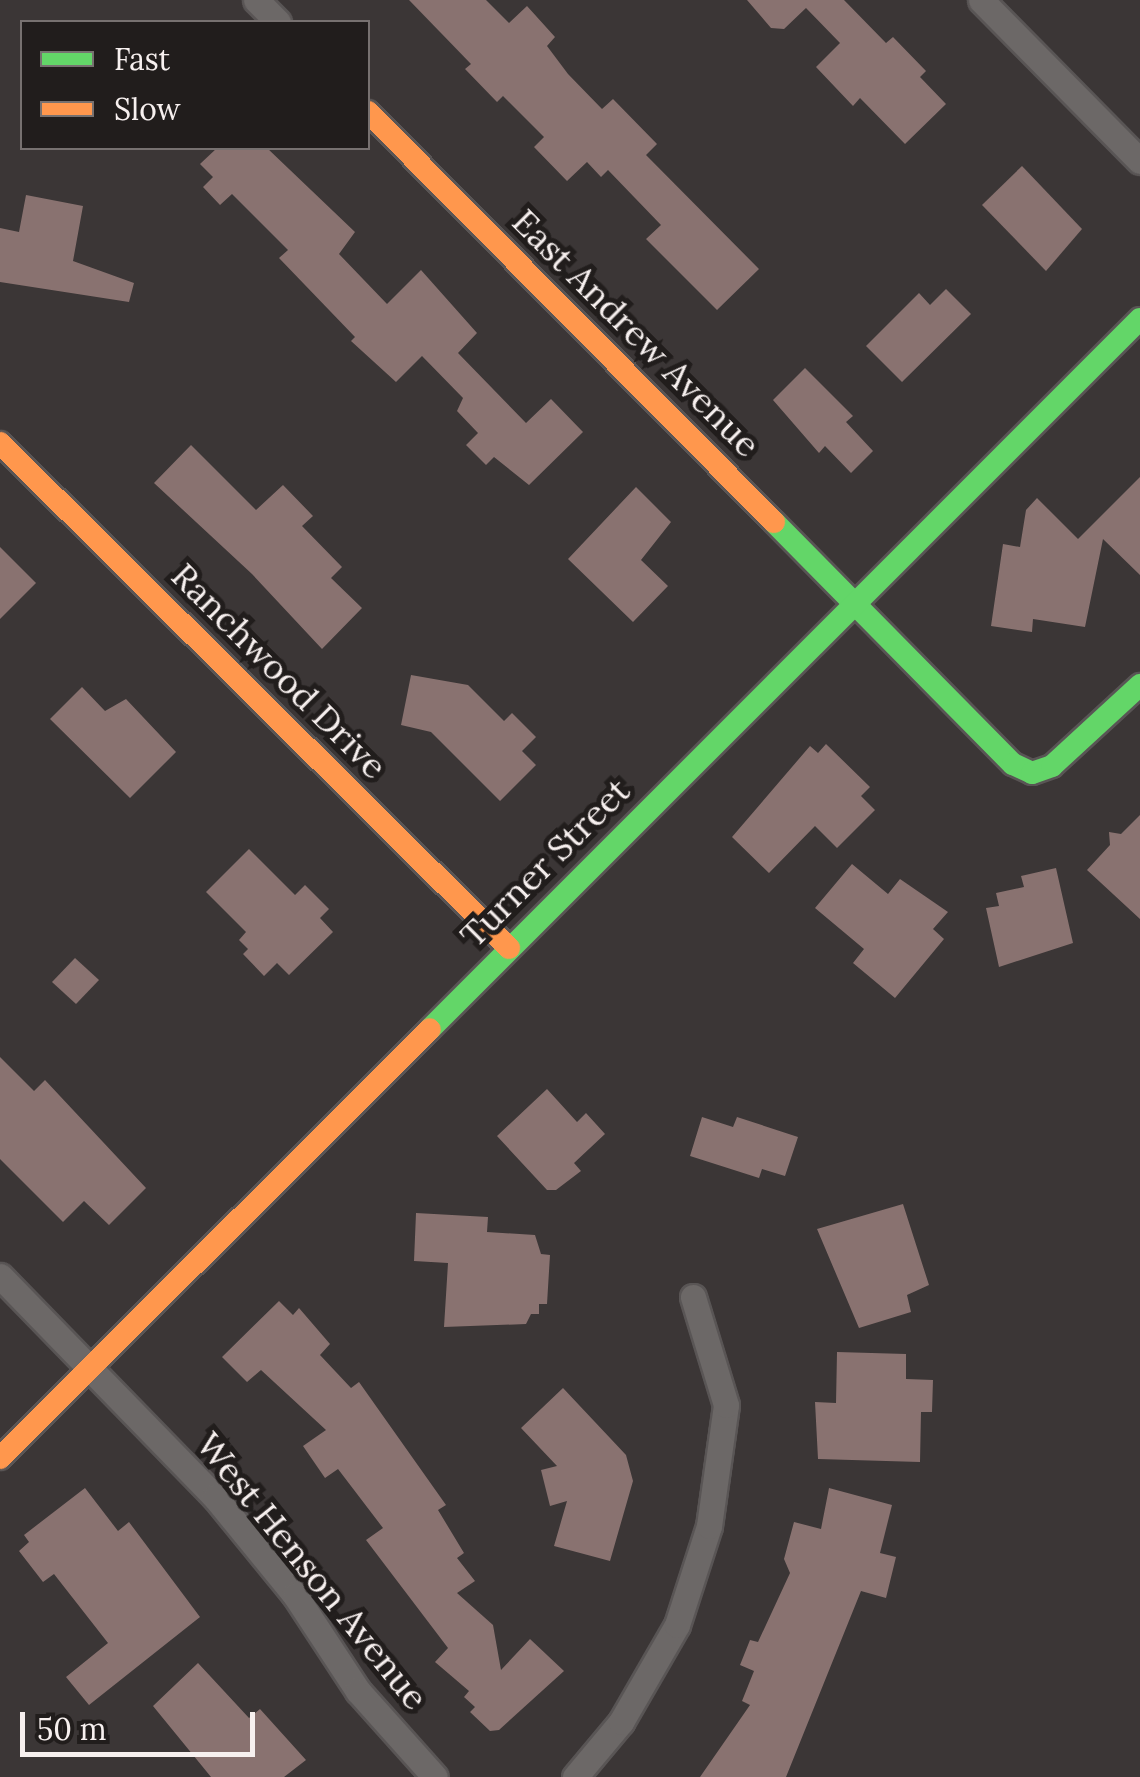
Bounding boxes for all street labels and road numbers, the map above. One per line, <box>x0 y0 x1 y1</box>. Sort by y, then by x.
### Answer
street label: East Andrew Avenue <box>504 201 768 465</box>
street label: Ranchwood Drive <box>163 555 395 787</box>
street label: Turner Street <box>452 770 638 956</box>
street label: West Henson Avenue <box>187 1424 437 1718</box>

